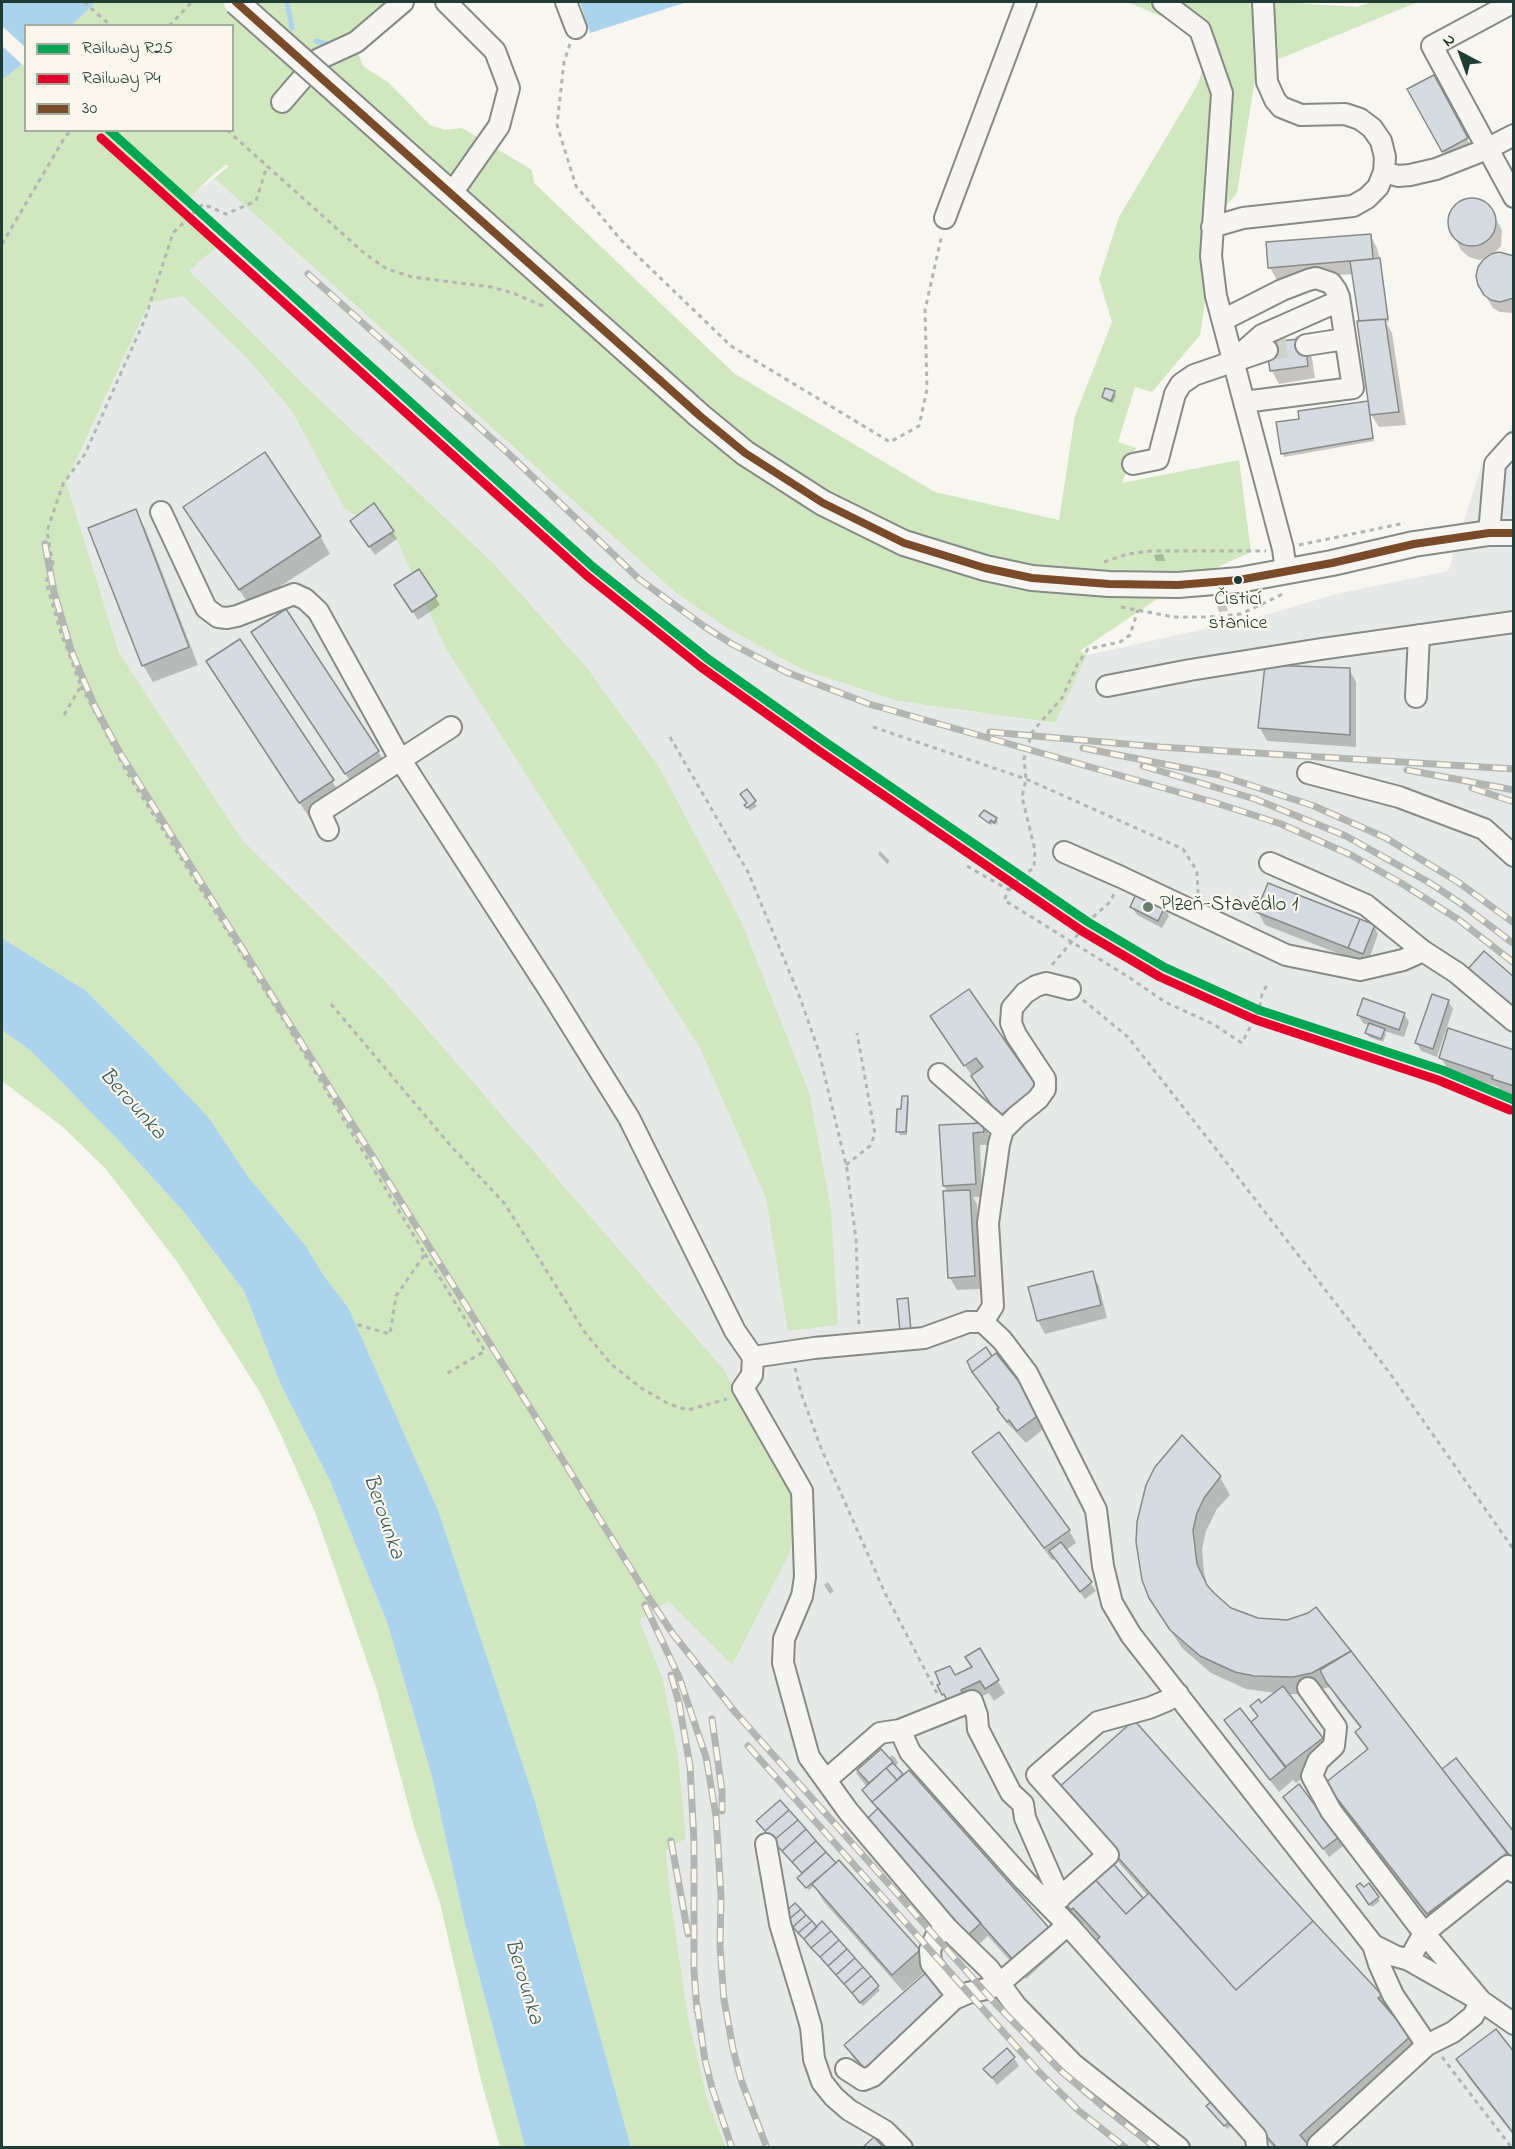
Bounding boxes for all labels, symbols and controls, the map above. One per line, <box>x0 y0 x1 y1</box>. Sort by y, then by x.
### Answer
legend <box>24 24 234 132</box>
north arrow <box>1431 24 1491 84</box>
text: N <box>1437 28 1461 53</box>
text: Railway R25 <box>82 36 173 62</box>
text: Railway P4 <box>82 66 161 92</box>
text: 30 <box>82 96 97 122</box>
marker: Čisticí stanice <box>1232 574 1244 586</box>
place label: Čisticí stanice <box>1209 589 1267 636</box>
place label: Plzeň-Stavědlo 1 <box>1160 894 1298 920</box>
marker: Plzeň-Stavědlo 1 <box>1141 900 1155 914</box>
water label: Berounka <box>92 1064 170 1146</box>
water label: Berounka <box>355 1471 409 1563</box>
water label: Berounka <box>497 1936 547 2028</box>

